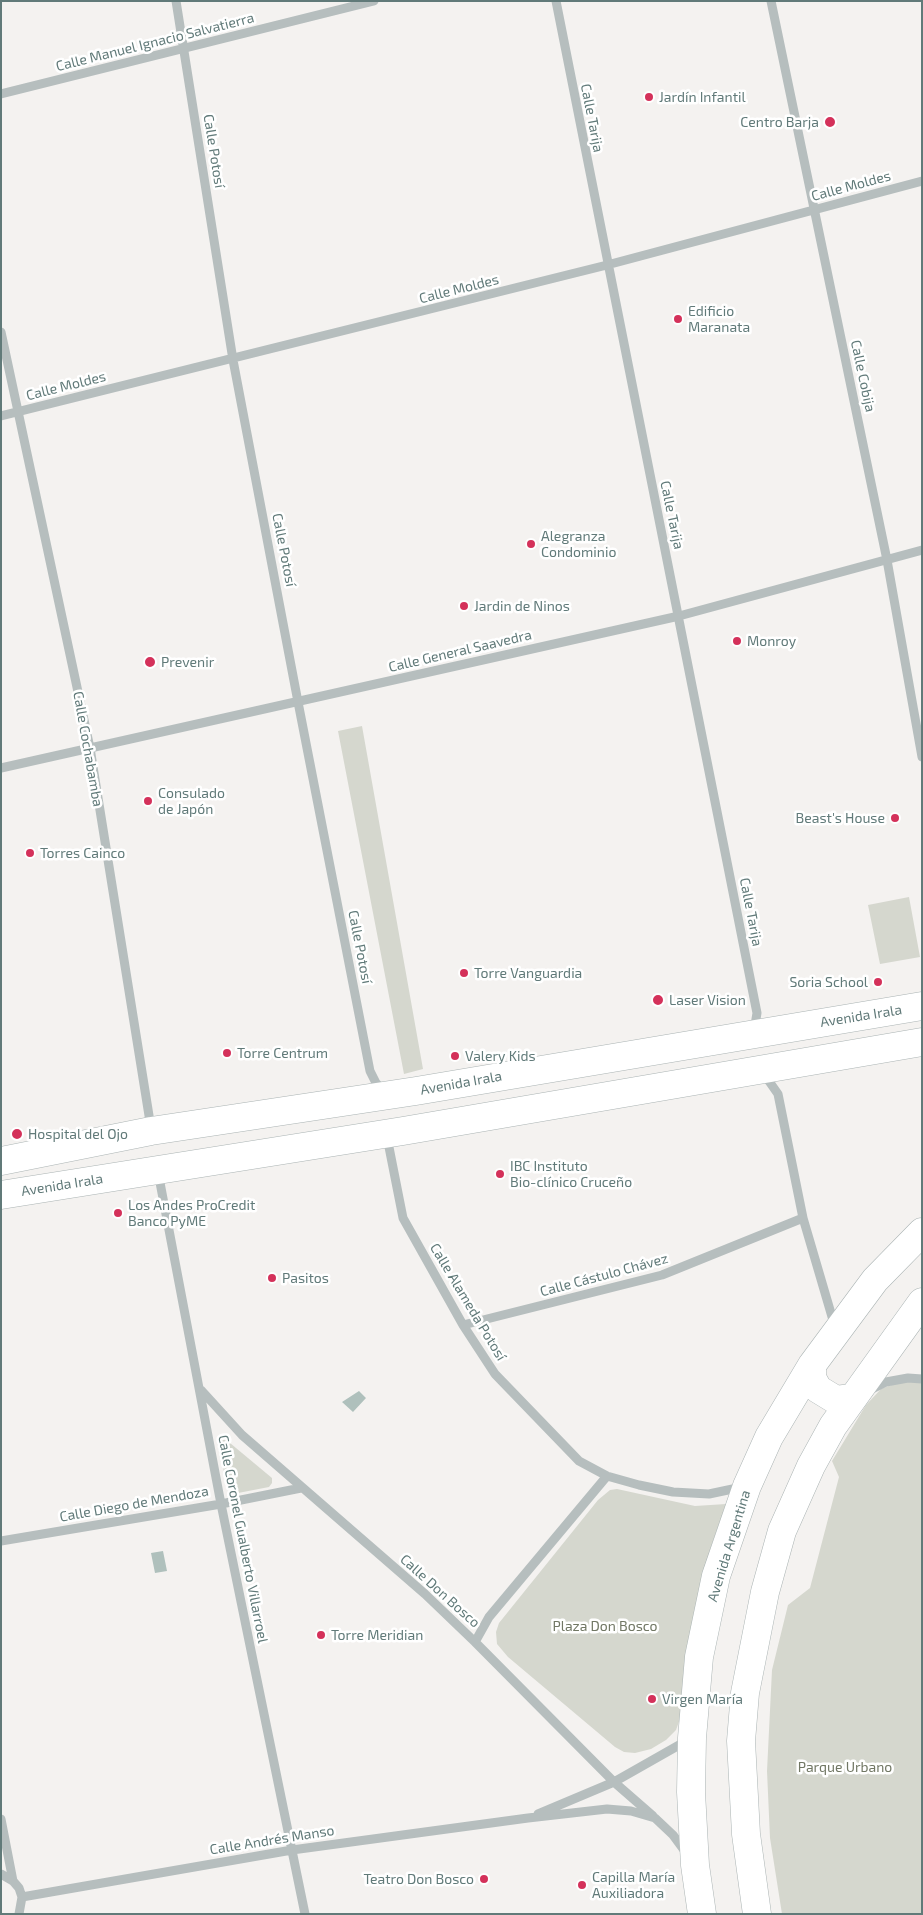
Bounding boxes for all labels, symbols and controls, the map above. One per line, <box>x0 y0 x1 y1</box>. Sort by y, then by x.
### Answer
street label: Calle Manuel Ignacio Salvatierra <box>54 9 256 75</box>
street label: Calle Tarija <box>577 82 607 154</box>
place label: Jardín Infantil <box>659 89 746 105</box>
marker: Jardín Infantil <box>643 91 655 103</box>
street label: Calle Potosí <box>200 113 228 189</box>
place label: Centro Barja <box>740 114 819 130</box>
marker: Centro Barja <box>823 115 837 129</box>
street label: Calle Moldes <box>809 167 893 205</box>
street label: Calle Moldes <box>417 271 501 307</box>
place label: Edificio Maranata <box>688 303 750 336</box>
marker: Edificio Maranata <box>672 313 684 325</box>
street label: Calle Cobija <box>847 338 879 414</box>
street label: Calle Moldes <box>24 368 108 404</box>
street label: Calle Tarija <box>657 479 687 551</box>
street label: Calle Potosí <box>269 512 299 588</box>
place label: Alegranza Condominio <box>541 528 616 560</box>
marker: Alegranza Condominio <box>525 538 537 550</box>
place label: Jardin de Ninos <box>474 598 570 614</box>
marker: Jardin de Ninos <box>458 600 470 612</box>
street label: Calle General Saavedra <box>387 626 533 676</box>
place label: Monroy <box>747 633 796 649</box>
marker: Monroy <box>731 635 743 647</box>
place label: Prevenir <box>161 654 214 670</box>
marker: Prevenir <box>143 655 157 669</box>
street label: Calle Cochabamba <box>70 690 106 808</box>
place label: Consulado de Japón <box>158 785 225 818</box>
marker: Consulado de Japón <box>142 795 154 807</box>
place label: Beast's House <box>796 810 885 826</box>
marker: Beast's House <box>889 812 901 824</box>
place label: Torres Cainco <box>40 845 125 861</box>
marker: Torres Cainco <box>24 847 36 859</box>
street label: Calle Tarija <box>736 876 766 948</box>
street label: Calle Potosí <box>345 909 375 985</box>
place label: Torre Vanguardia <box>474 965 582 981</box>
marker: Torre Vanguardia <box>458 967 470 979</box>
place label: Soria School <box>789 974 868 990</box>
marker: Soria School <box>872 976 884 988</box>
place label: Laser Vision <box>669 992 746 1008</box>
marker: Laser Vision <box>651 993 665 1007</box>
street label: Avenida Irala <box>819 1001 903 1031</box>
place label: Torre Centrum <box>237 1045 328 1061</box>
marker: Torre Centrum <box>221 1047 233 1059</box>
place label: Valery Kids <box>465 1048 536 1064</box>
marker: Valery Kids <box>449 1050 461 1062</box>
street label: Avenida Irala <box>419 1068 503 1098</box>
place label: Hospital del Ojo <box>28 1126 128 1142</box>
marker: Hospital del Ojo <box>10 1127 24 1141</box>
place label: IBC Instituto Bio-clínico Cruceño <box>510 1158 632 1190</box>
marker: IBC Instituto Bio-clínico Cruceño <box>494 1168 506 1180</box>
street label: Avenida Irala <box>20 1170 104 1200</box>
place label: Los Andes ProCredit Banco PyME <box>128 1197 255 1230</box>
marker: Los Andes ProCredit Banco PyME <box>112 1207 124 1219</box>
street label: Calle Alameda Potosí <box>426 1240 510 1364</box>
street label: Calle Cástulo Chávez <box>538 1250 670 1300</box>
place label: Pasitos <box>282 1270 329 1286</box>
marker: Pasitos <box>266 1272 278 1284</box>
street label: Calle Coronel Gualberto Villarroel <box>215 1434 271 1644</box>
street label: Calle Diego de Mendoza <box>58 1483 210 1525</box>
street label: Avenida Argentina <box>704 1488 754 1604</box>
street label: Calle Don Bosco <box>397 1551 483 1631</box>
park label: Plaza Don Bosco <box>553 1618 657 1634</box>
place label: Torre Meridian <box>331 1627 423 1643</box>
marker: Torre Meridian <box>315 1629 327 1641</box>
place label: Virgen María <box>662 1691 743 1707</box>
marker: Virgen María <box>646 1693 658 1705</box>
park label: Parque Urbano <box>798 1759 892 1775</box>
street label: Calle Andrés Manso <box>209 1822 335 1858</box>
place label: Capilla María Auxiliadora <box>592 1869 675 1901</box>
place label: Teatro Don Bosco <box>363 1871 474 1887</box>
marker: Teatro Don Bosco <box>478 1873 490 1885</box>
marker: Capilla María Auxiliadora <box>576 1879 588 1891</box>

